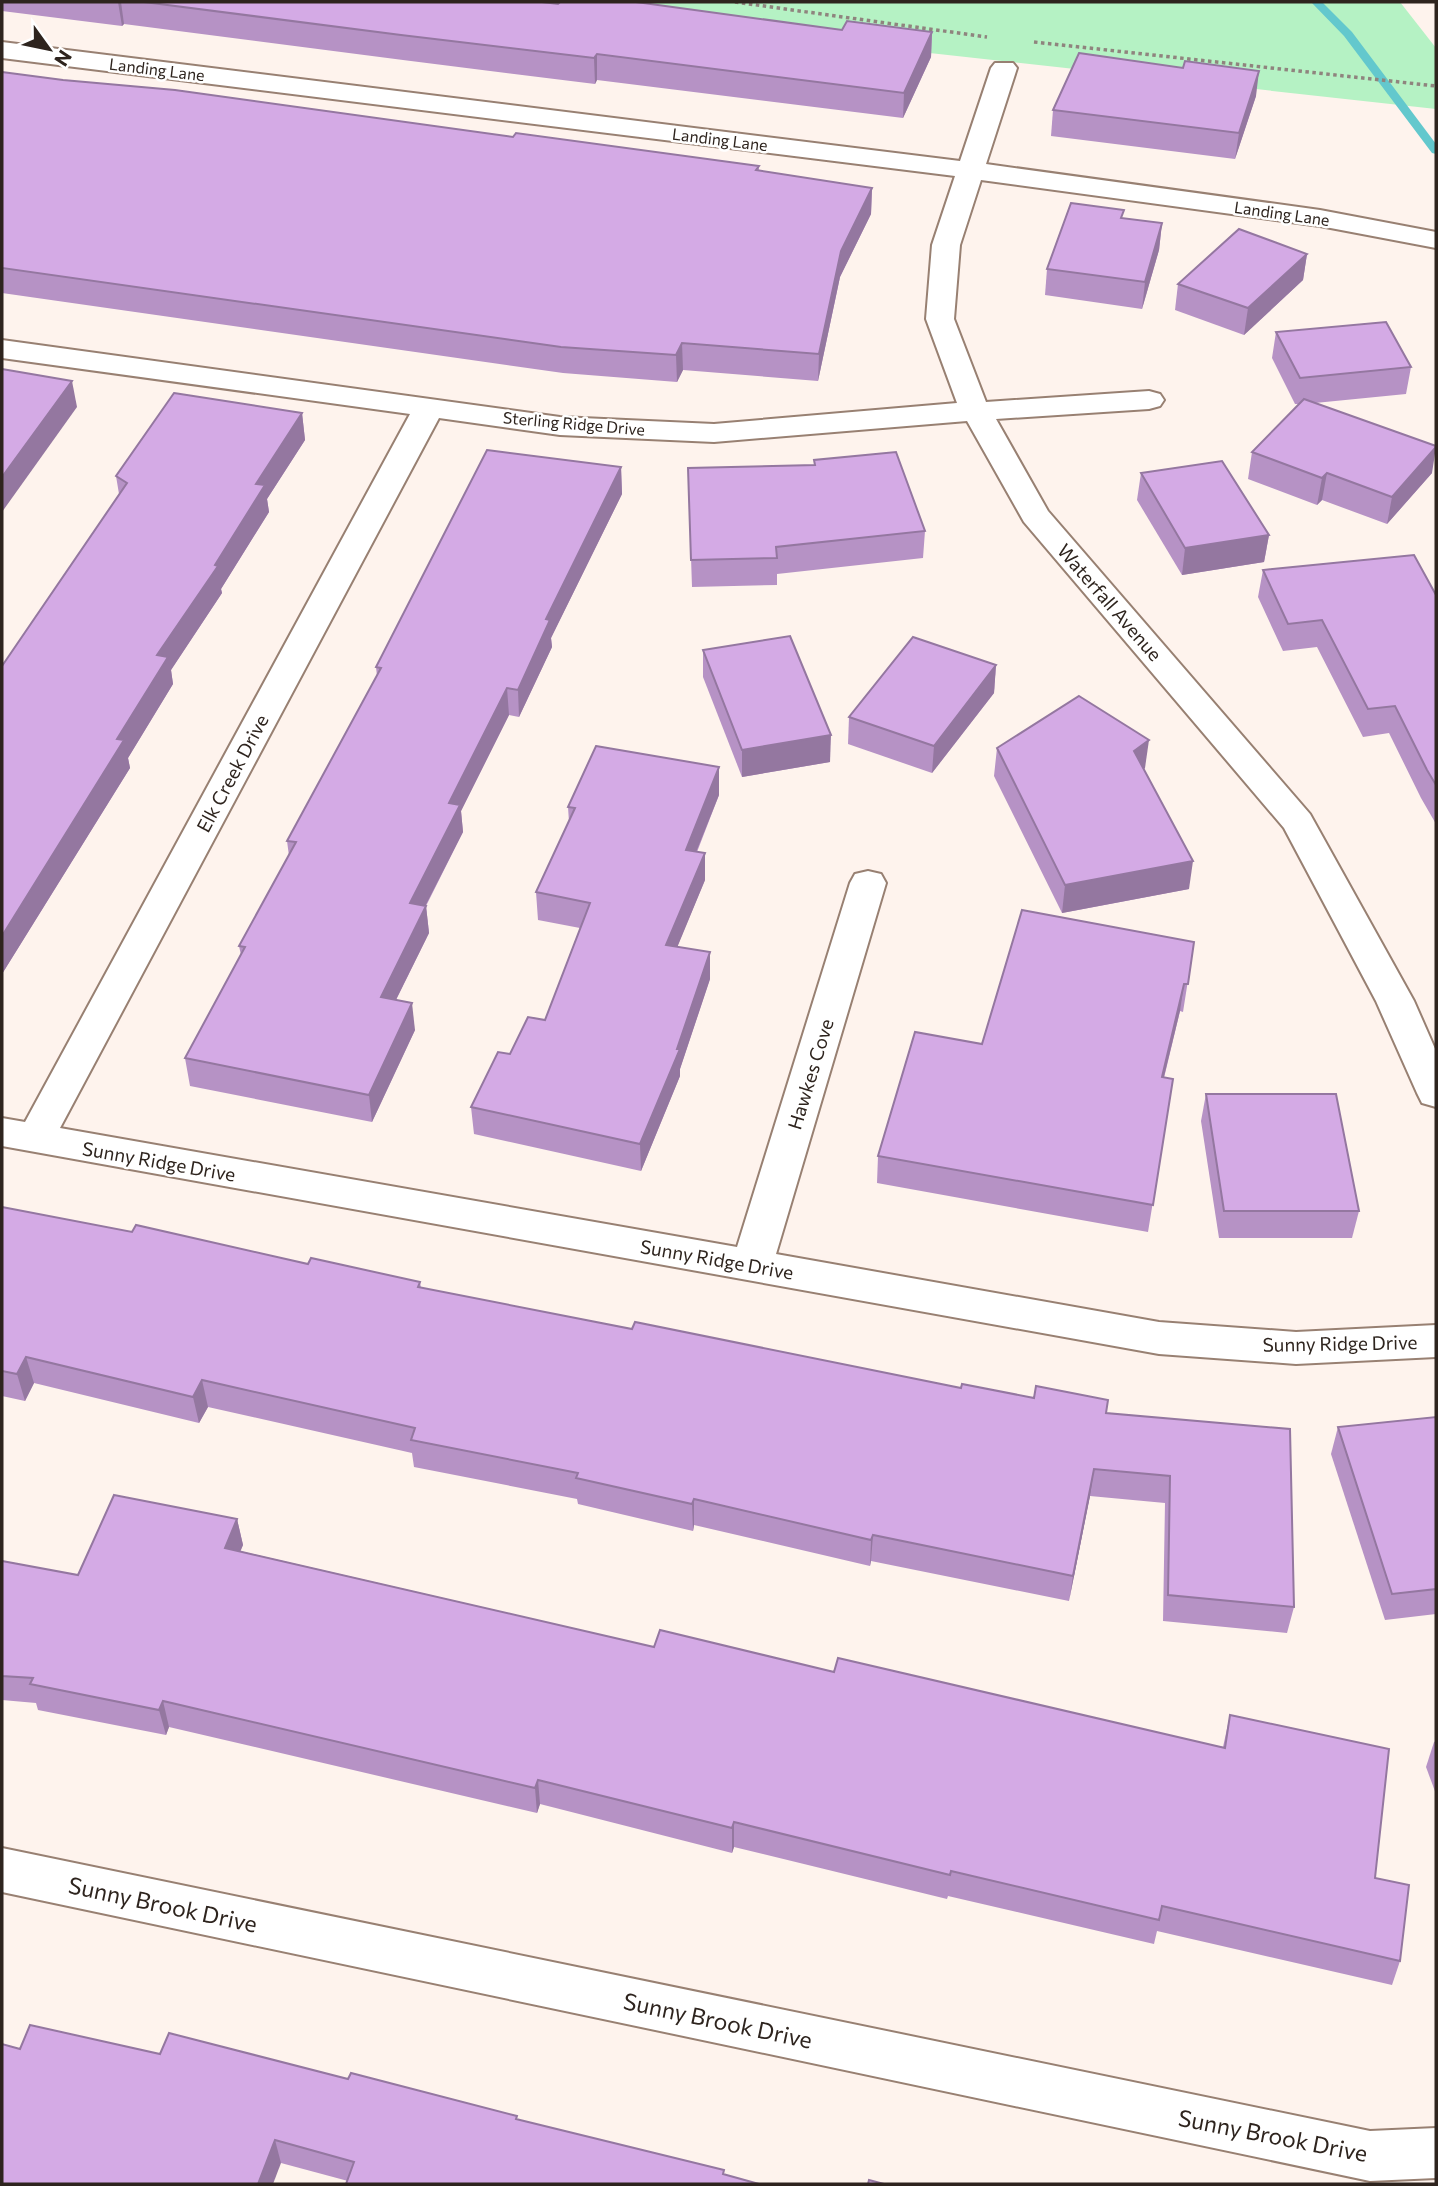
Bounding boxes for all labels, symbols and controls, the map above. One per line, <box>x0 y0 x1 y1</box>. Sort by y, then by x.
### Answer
north arrow <box>14 14 84 84</box>
text: N <box>50 46 77 71</box>
street label: Landing Lane <box>108 54 206 84</box>
street label: Landing Lane <box>671 124 769 154</box>
street label: Landing Lane <box>1233 197 1331 229</box>
street label: Sterling Ridge Drive <box>502 407 646 439</box>
street label: Waterfall Avenue <box>1053 539 1167 665</box>
street label: Elk Creek Drive <box>191 710 273 836</box>
street label: Hawkes Cove <box>782 1016 838 1132</box>
street label: Sunny Ridge Drive <box>81 1136 237 1186</box>
street label: Sunny Ridge Drive <box>639 1234 795 1284</box>
street label: Sunny Ridge Drive <box>1262 1330 1418 1356</box>
street label: Sunny Brook Drive <box>66 1870 260 1938</box>
street label: Sunny Brook Drive <box>621 1986 815 2054</box>
street label: Sunny Brook Drive <box>1176 2103 1370 2167</box>

